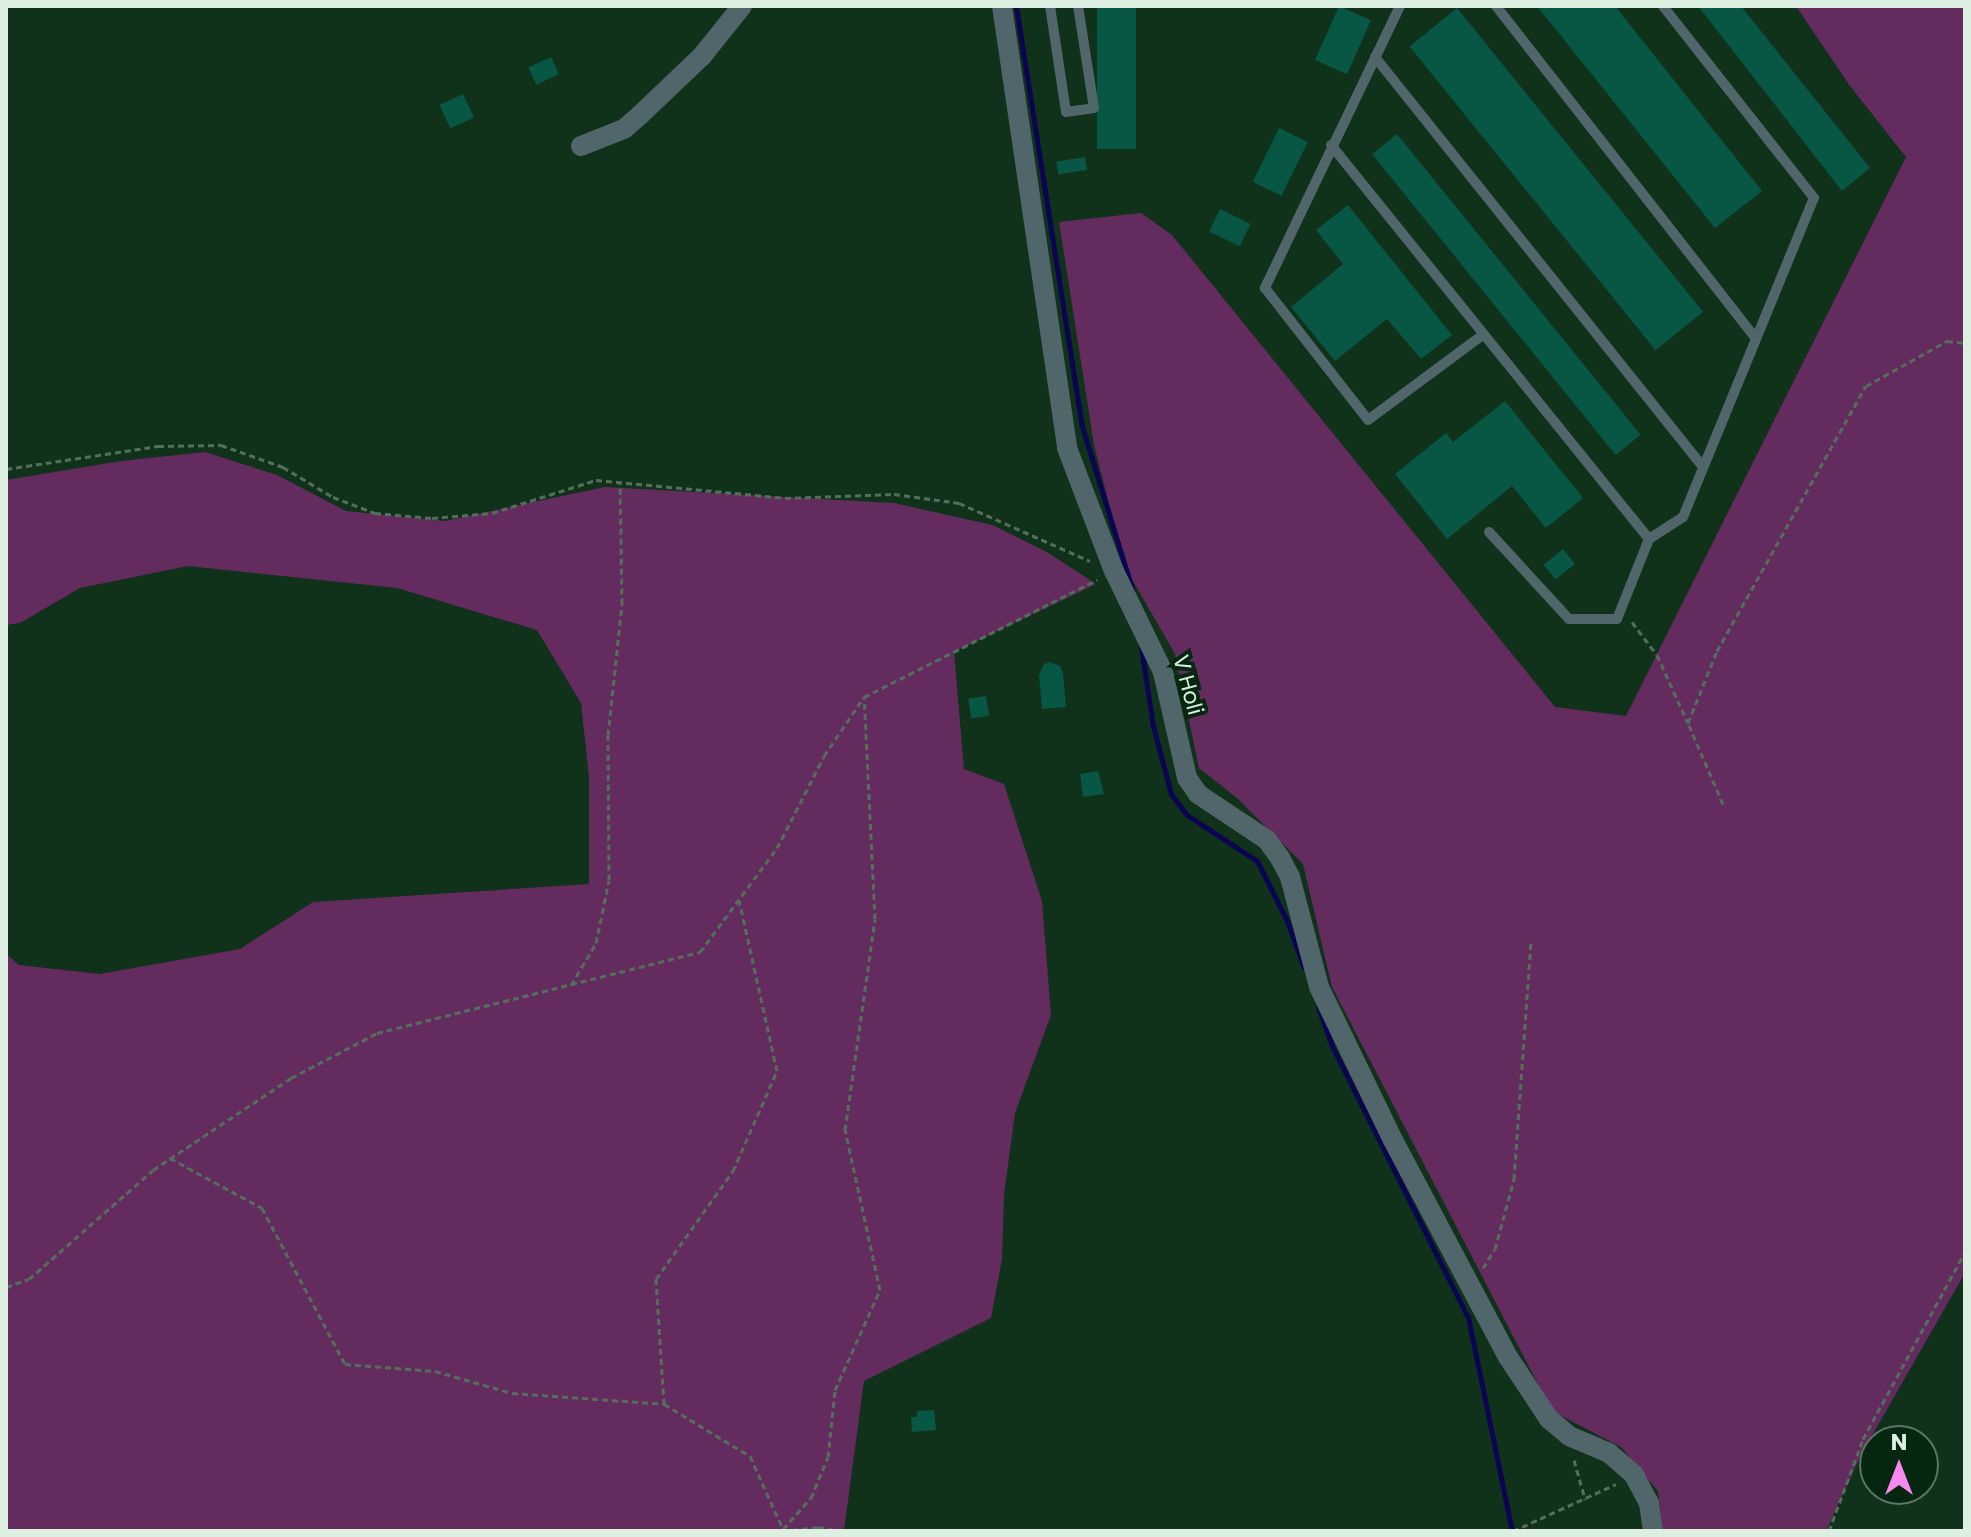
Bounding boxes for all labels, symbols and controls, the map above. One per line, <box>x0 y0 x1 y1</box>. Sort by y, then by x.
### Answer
street label: V Holi <box>1167 652 1209 718</box>
north arrow <box>1859 1425 1939 1505</box>
text: N <box>1891 1427 1907 1458</box>

